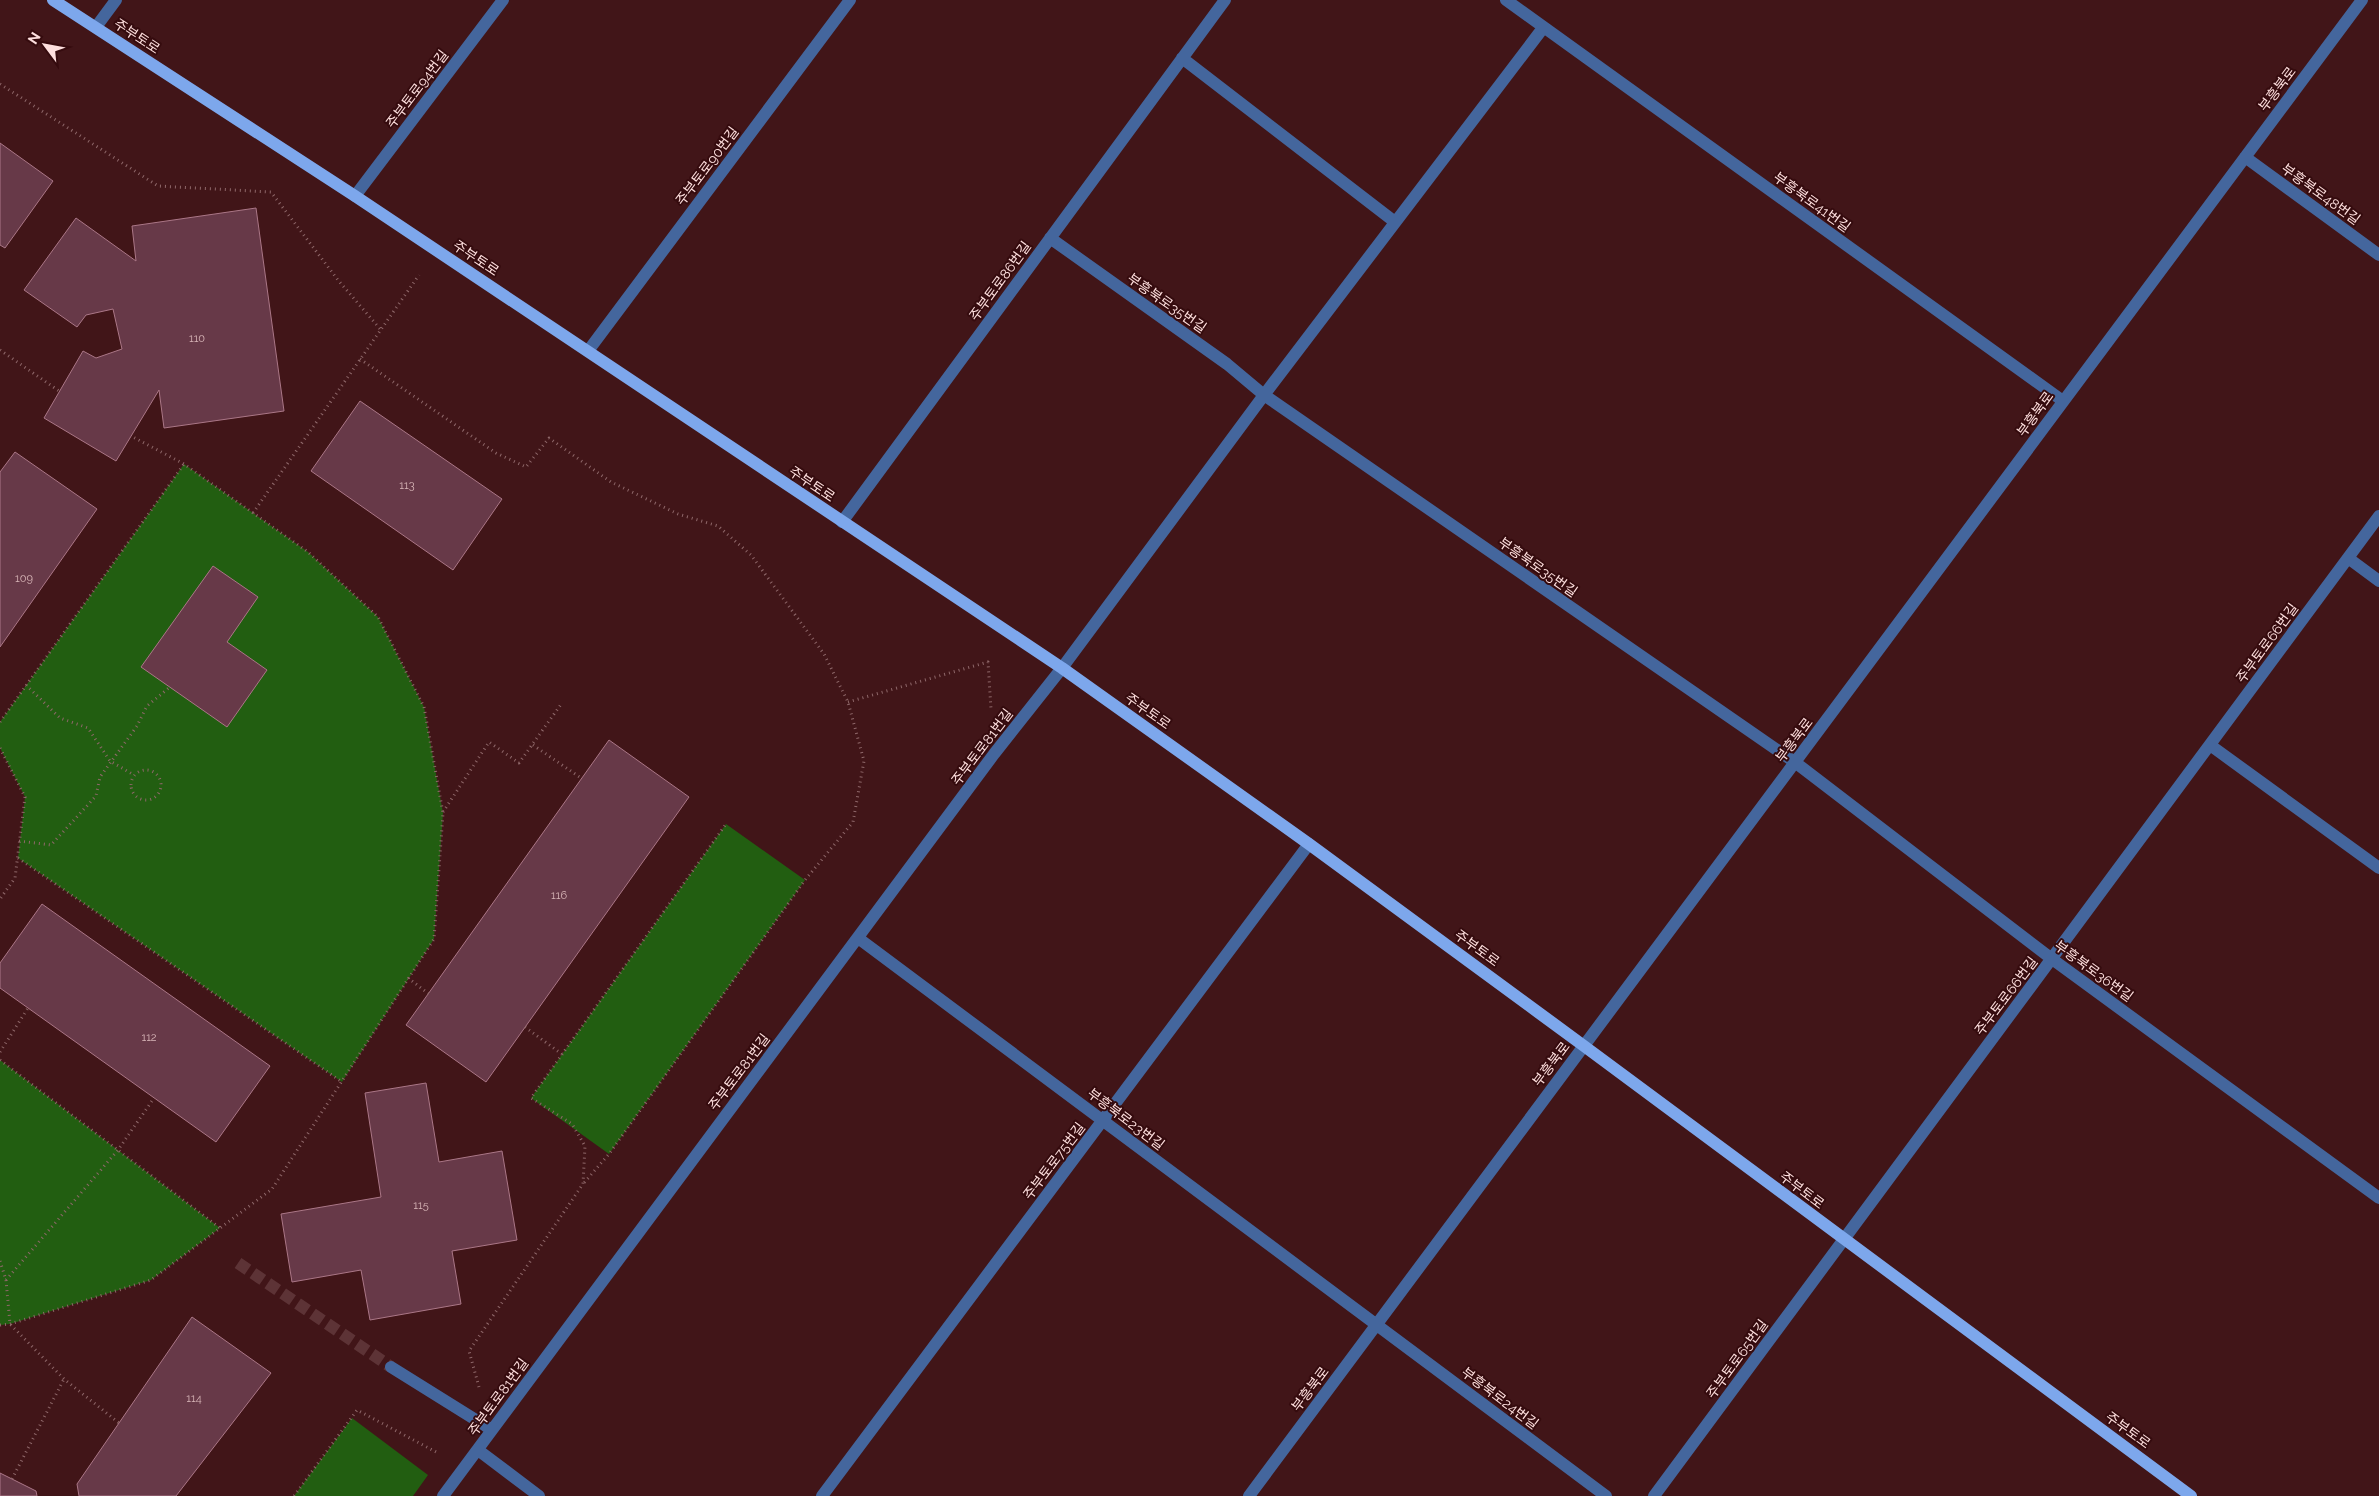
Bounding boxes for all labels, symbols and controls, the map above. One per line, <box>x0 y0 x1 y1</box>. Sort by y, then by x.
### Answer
street label: 주부토로 <box>111 15 163 57</box>
north arrow <box>20 20 70 70</box>
text: N <box>24 29 44 47</box>
street label: 주부토로94번길 <box>383 47 451 131</box>
street label: 부흥북로 <box>2255 64 2299 114</box>
street label: 주부토로90번길 <box>672 124 742 208</box>
street label: 부흥북로48번길 <box>2279 160 2363 228</box>
street label: 부흥북로41번길 <box>1771 169 1853 235</box>
street label: 주부토로 <box>450 237 502 279</box>
street label: 주부토로86번길 <box>966 238 1034 324</box>
street label: 부흥북로35번길 <box>1125 270 1209 336</box>
house number: 110 <box>189 332 205 345</box>
street label: 부흥북로 <box>2013 388 2057 440</box>
street label: 주부토로 <box>786 463 838 505</box>
house number: 113 <box>399 479 415 492</box>
street label: 부흥북로35번길 <box>1496 534 1580 600</box>
house number: 109 <box>15 572 33 585</box>
street label: 주부토로66번길 <box>2233 600 2301 686</box>
street label: 주부토로 <box>1122 690 1174 732</box>
street label: 주부토로81번길 <box>948 706 1016 788</box>
street label: 부흥북로 <box>1772 715 1816 765</box>
house number: 116 <box>551 889 567 902</box>
street label: 주부토로 <box>1451 926 1503 970</box>
street label: 부흥북로36번길 <box>2052 937 2136 1005</box>
street label: 주부토로66번길 <box>1971 954 2041 1038</box>
house number: 112 <box>141 1031 157 1044</box>
street label: 주부토로81번길 <box>705 1031 773 1113</box>
street label: 부흥북로 <box>1529 1039 1573 1089</box>
street label: 부흥북로23번길 <box>1084 1085 1168 1153</box>
street label: 주부토로75번길 <box>1020 1119 1088 1203</box>
street label: 주부토로 <box>1777 1168 1827 1212</box>
house number: 115 <box>413 1199 429 1212</box>
street label: 주부토로65번길 <box>1703 1317 1771 1401</box>
street label: 주부토로81번길 <box>465 1355 531 1439</box>
street label: 부흥북로 <box>1288 1364 1332 1414</box>
street label: 부흥북로24번길 <box>1458 1364 1542 1432</box>
house number: 114 <box>186 1392 202 1405</box>
street label: 주부토로 <box>2102 1408 2154 1452</box>

